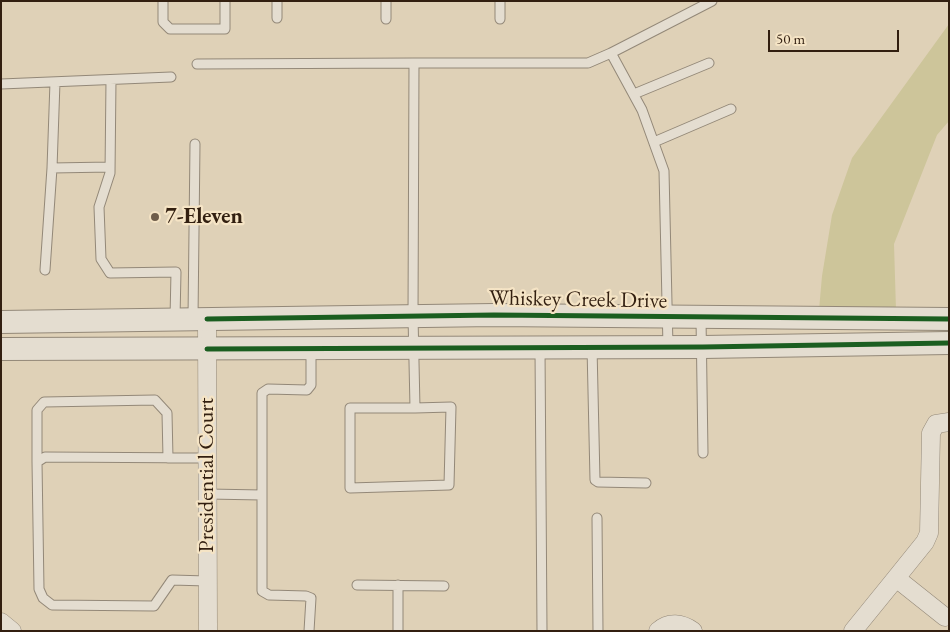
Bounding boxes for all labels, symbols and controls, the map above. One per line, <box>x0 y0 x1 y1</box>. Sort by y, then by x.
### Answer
scale bar <box>770 20 901 52</box>
text: 50 m <box>776 29 805 48</box>
place label: 7-Eleven <box>165 204 243 230</box>
marker: 7-Eleven <box>149 211 161 223</box>
street label: Whiskey Creek Drive <box>489 285 667 315</box>
street label: Presidential Court <box>194 397 220 553</box>

